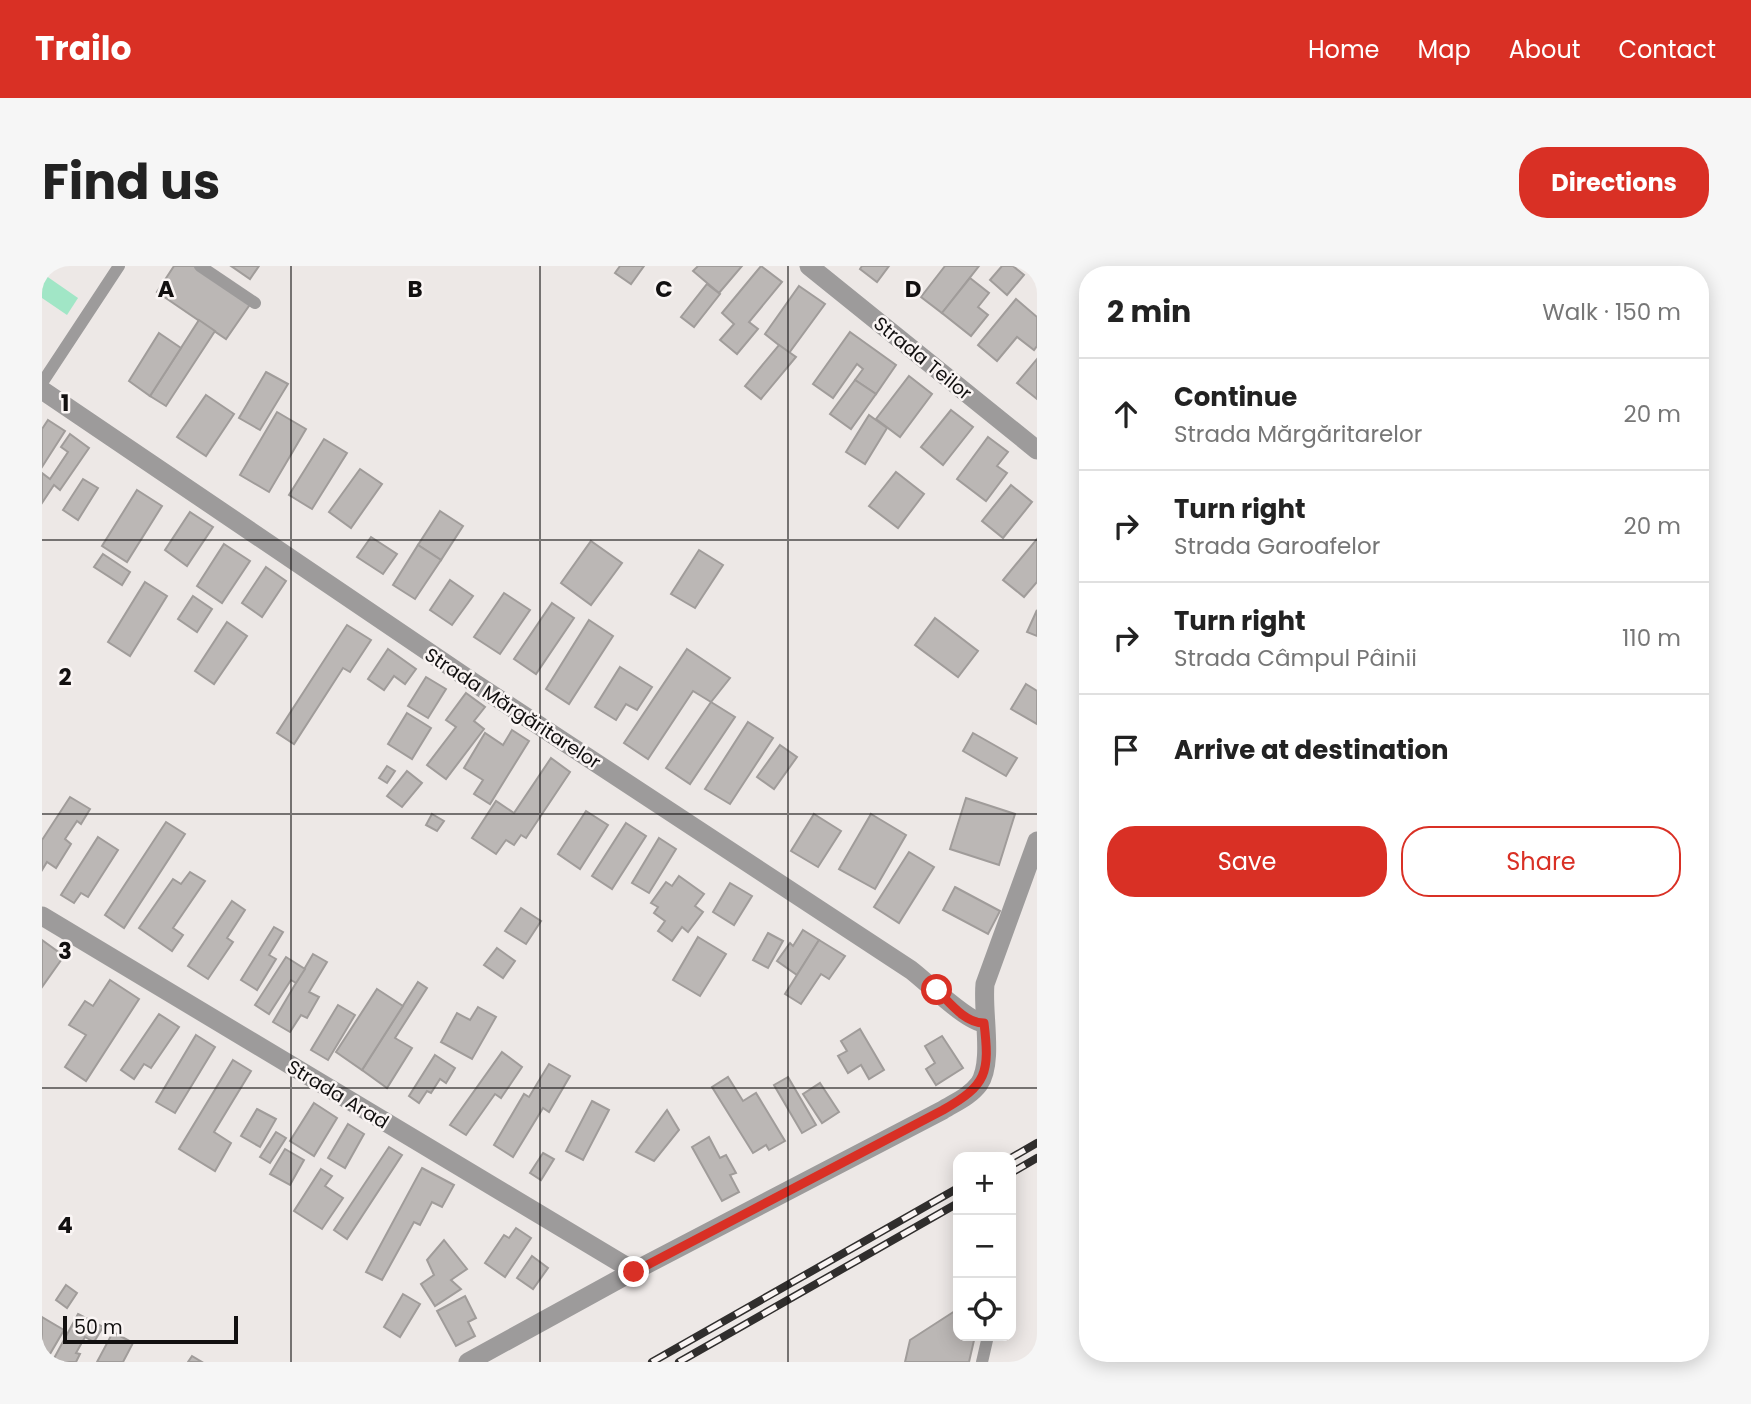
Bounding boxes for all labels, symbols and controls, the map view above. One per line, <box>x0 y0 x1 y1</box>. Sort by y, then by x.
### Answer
text: Trailo <box>35 25 132 72</box>
text: Home <box>1308 33 1380 66</box>
text: Map <box>1418 33 1471 66</box>
text: About <box>1509 33 1580 66</box>
text: Contact <box>1618 33 1716 66</box>
button: Directions <box>1519 147 1709 218</box>
text: Find us <box>42 148 220 216</box>
text: A <box>158 273 175 305</box>
text: B <box>407 273 423 305</box>
text: C <box>655 273 673 305</box>
text: D <box>905 273 921 305</box>
text: 2 min <box>1107 290 1191 333</box>
text: Walk · 150 m <box>1542 296 1681 328</box>
street label: Strada Teilor <box>868 310 978 406</box>
text: Continue <box>1174 379 1297 415</box>
text: 1 <box>61 387 69 419</box>
icon: ahead <box>1107 395 1145 433</box>
text: 20 m <box>1623 398 1681 430</box>
text: Strada Mărgăritarelor <box>1174 418 1422 450</box>
text: Turn right <box>1174 491 1306 527</box>
icon: right <box>1107 507 1145 545</box>
text: 20 m <box>1623 510 1681 542</box>
text: Strada Garoafelor <box>1174 530 1380 562</box>
text: Turn right <box>1174 603 1306 639</box>
icon: right <box>1107 619 1145 657</box>
text: 110 m <box>1622 622 1681 654</box>
street label: Strada Mărgăritarelor <box>419 641 606 776</box>
text: Strada Câmpul Pâinii <box>1174 642 1417 674</box>
text: 2 <box>58 661 72 693</box>
icon: arrive <box>1107 731 1145 769</box>
text: Arrive at destination <box>1174 732 1449 768</box>
button: Save <box>1107 826 1387 897</box>
button: Share <box>1401 826 1681 897</box>
text: 3 <box>58 935 72 967</box>
route start <box>921 974 952 1005</box>
street label: Strada Arad <box>282 1053 394 1135</box>
map controls <box>953 1152 1016 1341</box>
button: + <box>953 1152 1016 1215</box>
text: 4 <box>57 1209 73 1241</box>
button: − <box>953 1215 1016 1278</box>
route end <box>618 1256 649 1287</box>
button: locate <box>953 1278 1016 1341</box>
scale bar <box>63 1313 238 1345</box>
text: 50 m <box>74 1314 123 1341</box>

